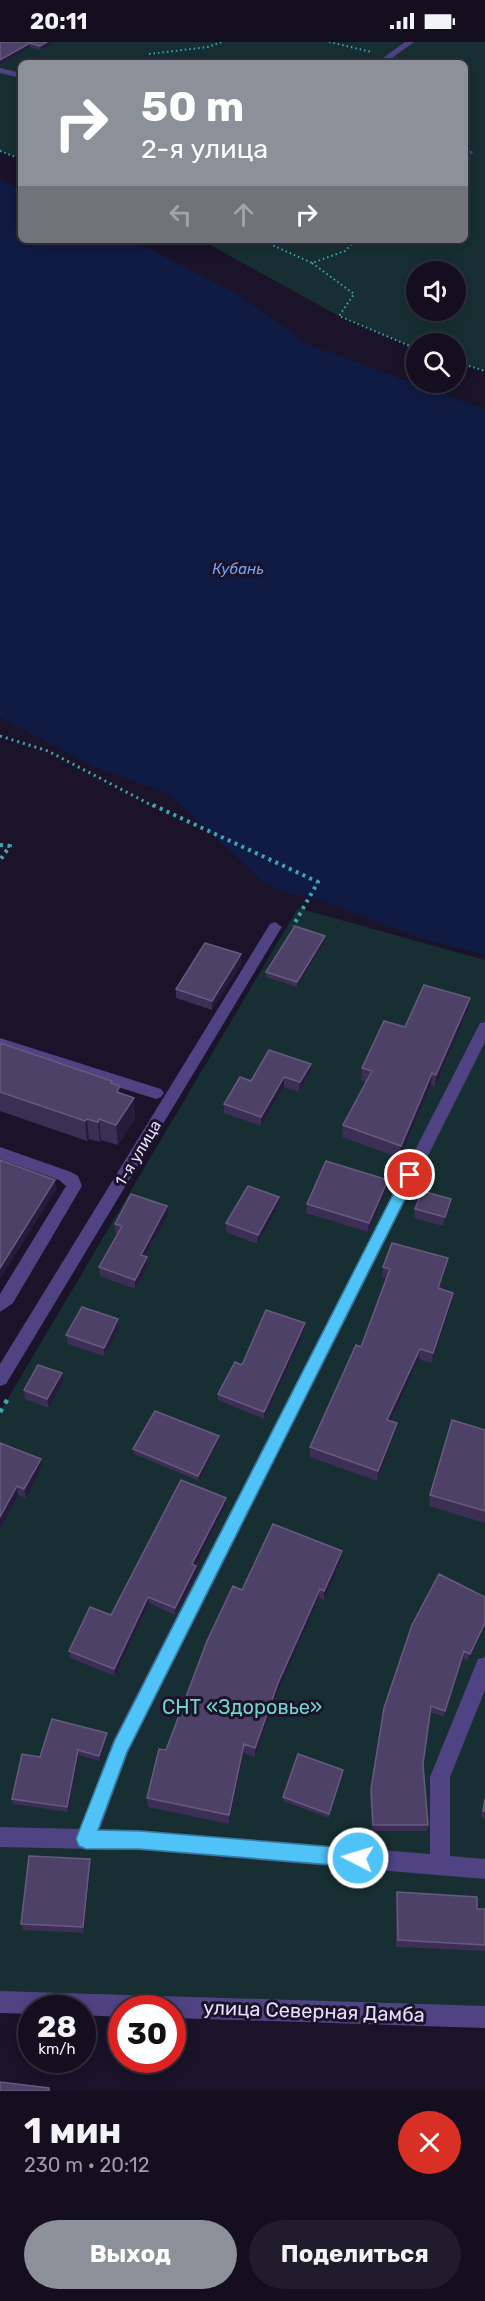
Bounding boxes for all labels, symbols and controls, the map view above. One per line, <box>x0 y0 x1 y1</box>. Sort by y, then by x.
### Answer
text: 20:11 <box>30 8 88 35</box>
text: 50 m <box>141 82 244 132</box>
icon: right <box>42 84 120 162</box>
text: 2-я улица <box>141 133 268 165</box>
icon: left <box>164 198 197 231</box>
icon: ahead <box>227 198 260 231</box>
icon: right <box>290 198 323 231</box>
map controls <box>406 261 466 393</box>
button: sound <box>406 261 466 321</box>
button: search <box>406 333 466 393</box>
water label: Кубань <box>212 560 264 578</box>
street label: 1-я улица <box>111 1117 165 1189</box>
pin <box>384 1149 435 1200</box>
icon: arrive <box>393 1158 426 1191</box>
park label: СНТ «Здоровье» <box>162 1695 322 1719</box>
position arrow <box>326 1826 390 1890</box>
speed limit sign: 30 <box>108 1995 186 2073</box>
street label: улица Северная Дамба <box>203 1995 425 2027</box>
text: 28 <box>37 2009 77 2045</box>
text: km/h <box>38 2040 76 2058</box>
text: 1 мин <box>24 2109 122 2152</box>
button: close <box>398 2111 461 2174</box>
text: 230 m · 20:12 <box>24 2153 149 2177</box>
button: Выход <box>24 2220 237 2289</box>
button: Поделиться <box>249 2220 461 2289</box>

